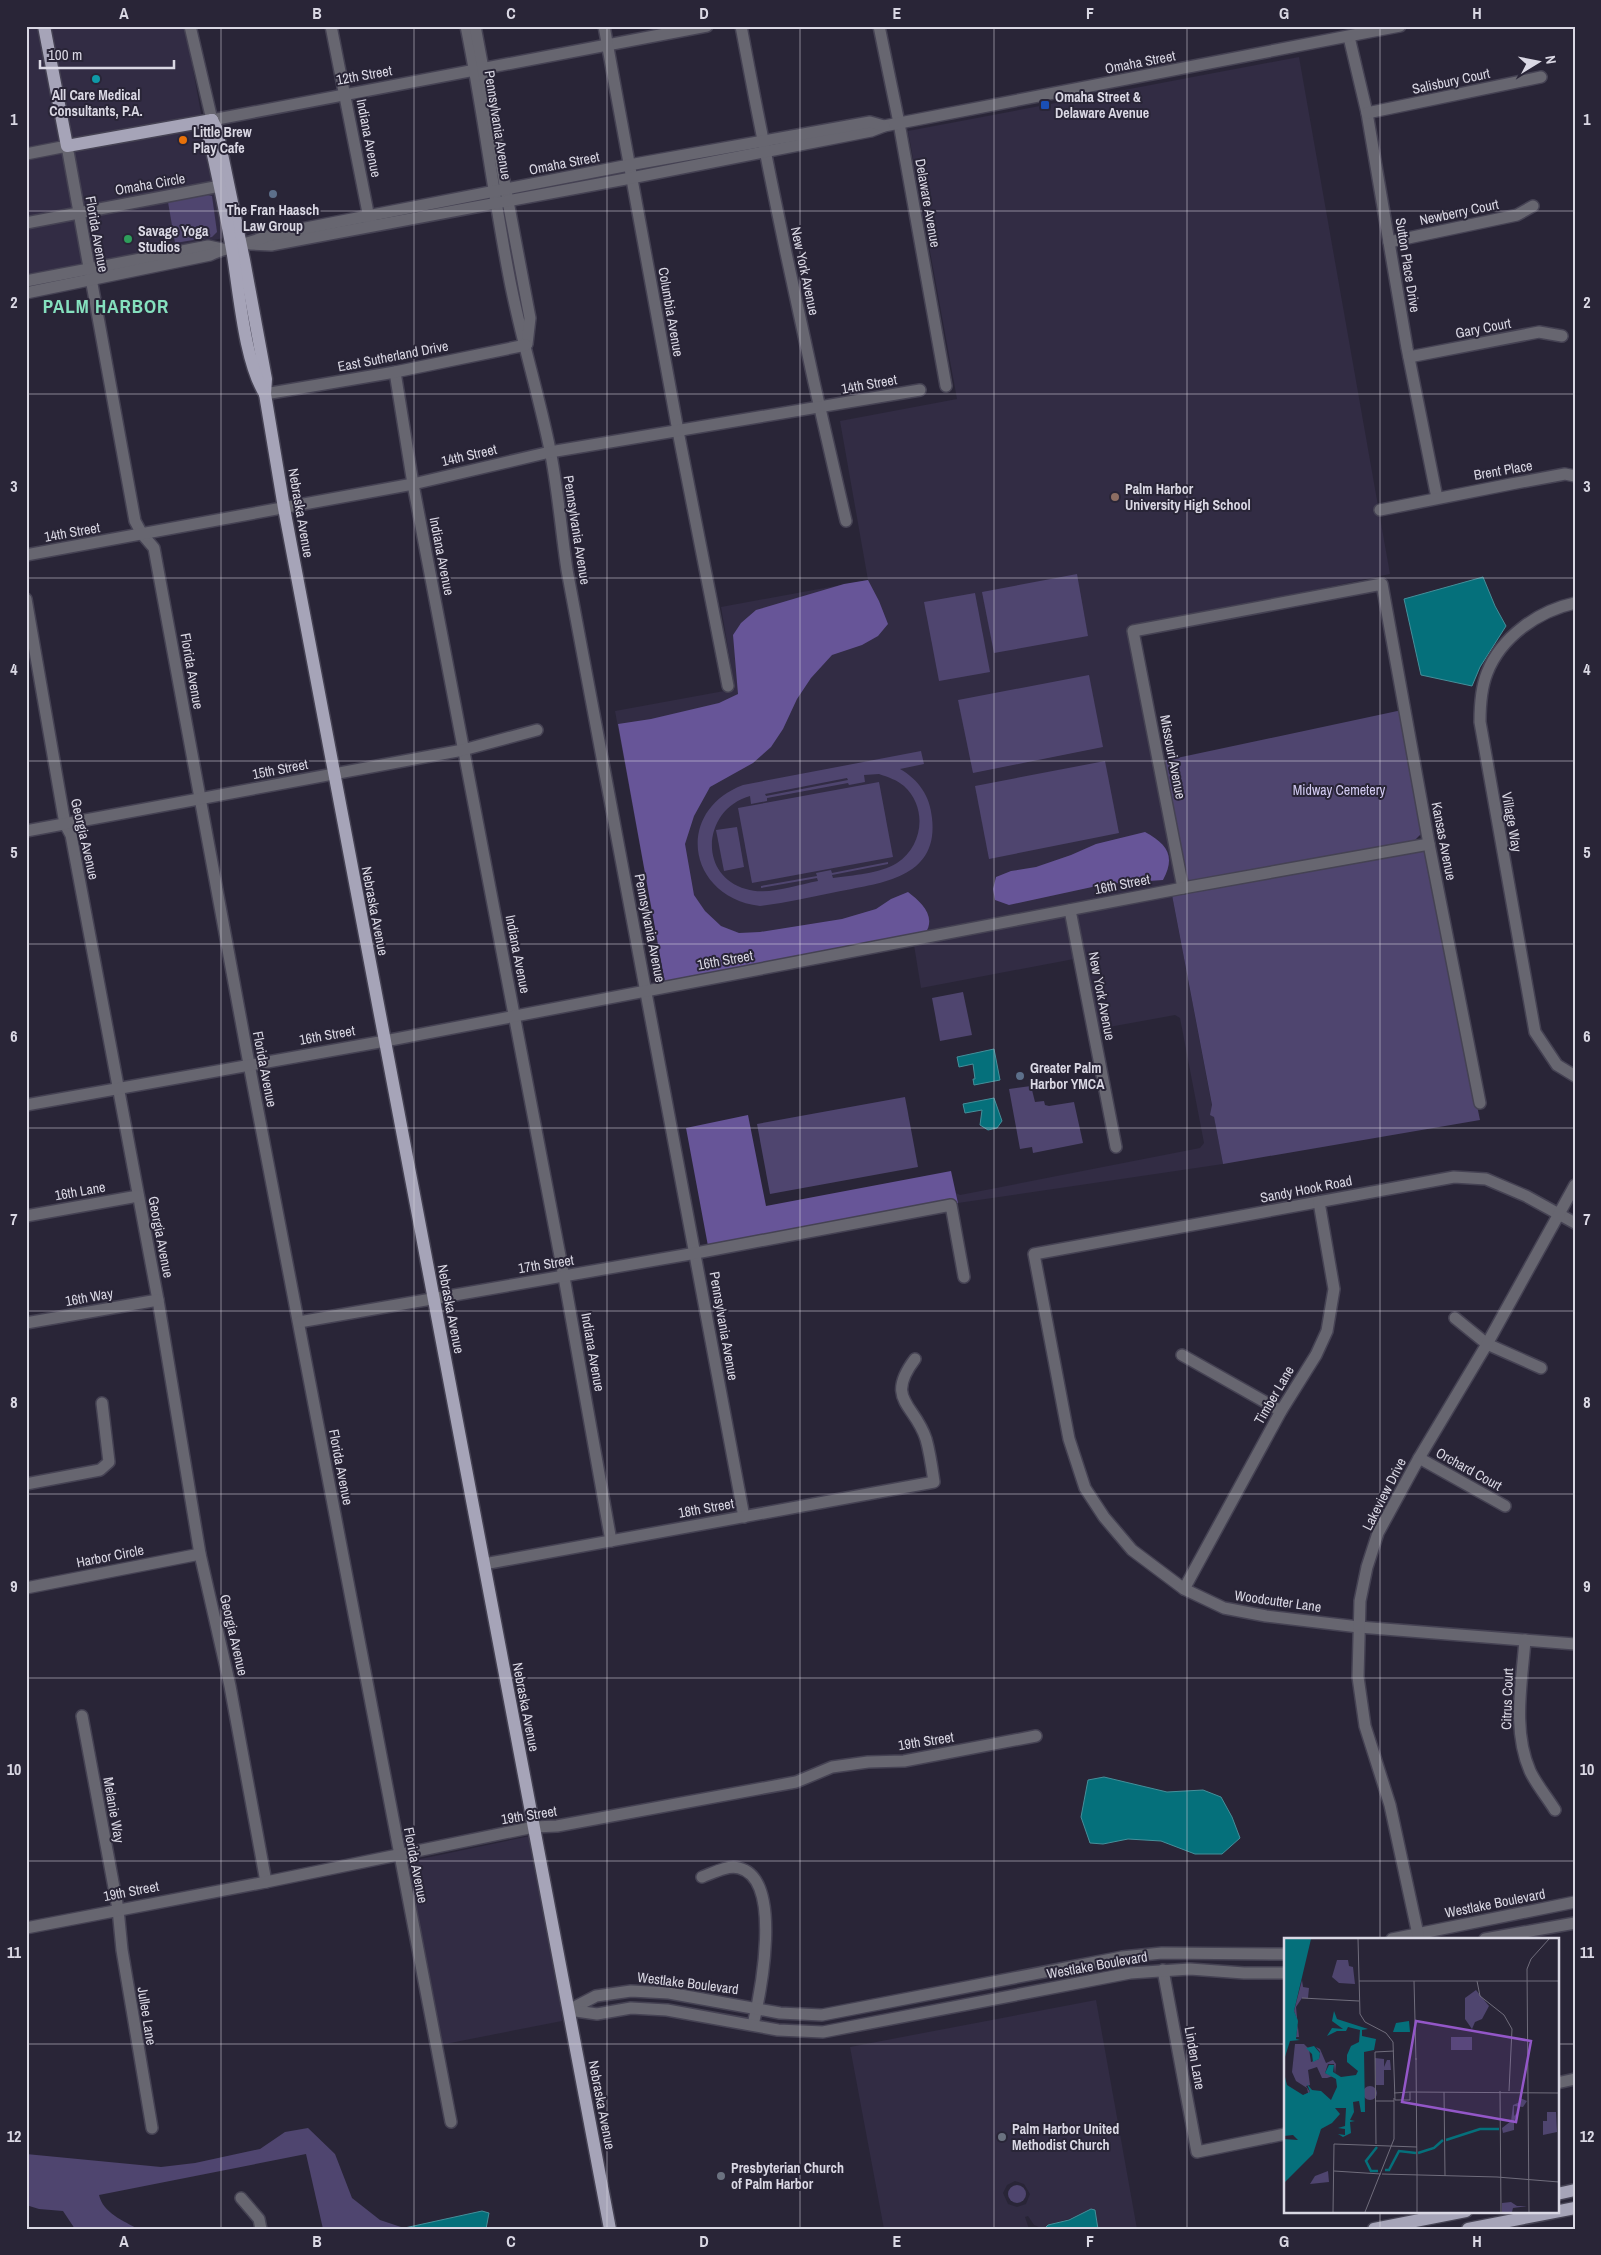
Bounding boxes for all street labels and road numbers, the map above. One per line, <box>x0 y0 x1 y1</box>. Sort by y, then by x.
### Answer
street label: Omaha Street <box>1103 46 1177 78</box>
street label: 12th Street <box>335 61 393 89</box>
street label: Salisbury Court <box>1410 64 1492 98</box>
street label: Pennsylvania Avenue <box>480 69 516 181</box>
street label: Indiana Avenue <box>353 97 385 179</box>
street label: Omaha Street <box>527 147 601 179</box>
street label: Delaware Avenue <box>911 157 945 249</box>
street label: Omaha Circle <box>114 169 186 199</box>
street label: Florida Avenue <box>81 195 113 273</box>
street label: Newberry Court <box>1418 195 1500 229</box>
street label: Sutton Place Drive <box>1392 216 1424 314</box>
street label: New York Avenue <box>787 225 823 317</box>
street label: Columbia Avenue <box>654 266 688 358</box>
street label: Gary Court <box>1454 314 1512 342</box>
street label: East Sutherland Drive <box>336 336 450 376</box>
street label: 14th Street <box>840 370 898 398</box>
street label: 14th Street <box>440 440 498 470</box>
street label: Brent Place <box>1472 456 1534 484</box>
street label: Nebraska Avenue <box>284 467 318 559</box>
street label: Pennsylvania Avenue <box>559 474 595 586</box>
street label: Indiana Avenue <box>426 515 458 597</box>
street label: 14th Street <box>43 518 101 546</box>
street label: Florida Avenue <box>176 632 208 710</box>
street label: Missouri Avenue <box>1156 713 1190 801</box>
street label: 15th Street <box>251 755 309 783</box>
street label: Village Way <box>1498 791 1526 854</box>
street label: Georgia Avenue <box>67 797 103 881</box>
street label: Kansas Avenue <box>1428 800 1460 882</box>
street label: Nebraska Avenue <box>358 865 392 957</box>
street label: 16th Street <box>1093 870 1151 898</box>
street label: Pennsylvania Avenue <box>631 872 669 984</box>
street label: Indiana Avenue <box>502 913 534 995</box>
street label: 16th Street <box>696 946 754 974</box>
street label: New York Avenue <box>1085 950 1119 1042</box>
street label: 16th Street <box>298 1021 356 1049</box>
street label: Florida Avenue <box>249 1029 281 1109</box>
street label: Sandy Hook Road <box>1259 1171 1353 1207</box>
street label: 16th Lane <box>53 1178 107 1204</box>
street label: Georgia Avenue <box>144 1195 178 1279</box>
street label: 17th Street <box>517 1251 575 1277</box>
street label: Nebraska Avenue <box>434 1263 468 1355</box>
street label: Pennsylvania Avenue <box>706 1270 742 1382</box>
street label: 16th Way <box>64 1284 114 1310</box>
street label: Indiana Avenue <box>577 1311 609 1393</box>
street label: Timber Lane <box>1250 1362 1298 1428</box>
street label: Florida Avenue <box>325 1427 357 1507</box>
street label: Orchard Court <box>1433 1443 1505 1495</box>
street label: Lakeview Drive <box>1358 1455 1410 1533</box>
street label: 18th Street <box>677 1494 735 1522</box>
street label: Harbor Circle <box>75 1541 145 1571</box>
street label: Woodcutter Lane <box>1234 1586 1322 1616</box>
street label: Georgia Avenue <box>216 1593 252 1677</box>
street label: Nebraska Avenue <box>509 1661 543 1753</box>
street label: Citrus Court <box>1497 1668 1517 1730</box>
street label: 19th Street <box>897 1728 955 1754</box>
street label: Melanie Way <box>99 1776 129 1845</box>
street label: 19th Street <box>500 1802 558 1828</box>
street label: Florida Avenue <box>400 1825 432 1905</box>
street label: 19th Street <box>102 1877 160 1905</box>
street label: Westlake Boulevard <box>1443 1884 1547 1922</box>
street label: Westlake Boulevard <box>1045 1947 1149 1983</box>
street label: Westlake Boulevard <box>636 1968 740 1998</box>
street label: Jullee Lane <box>134 1986 160 2046</box>
street label: Linden Lane <box>1181 2025 1209 2091</box>
street label: Nebraska Avenue <box>585 2059 619 2151</box>

